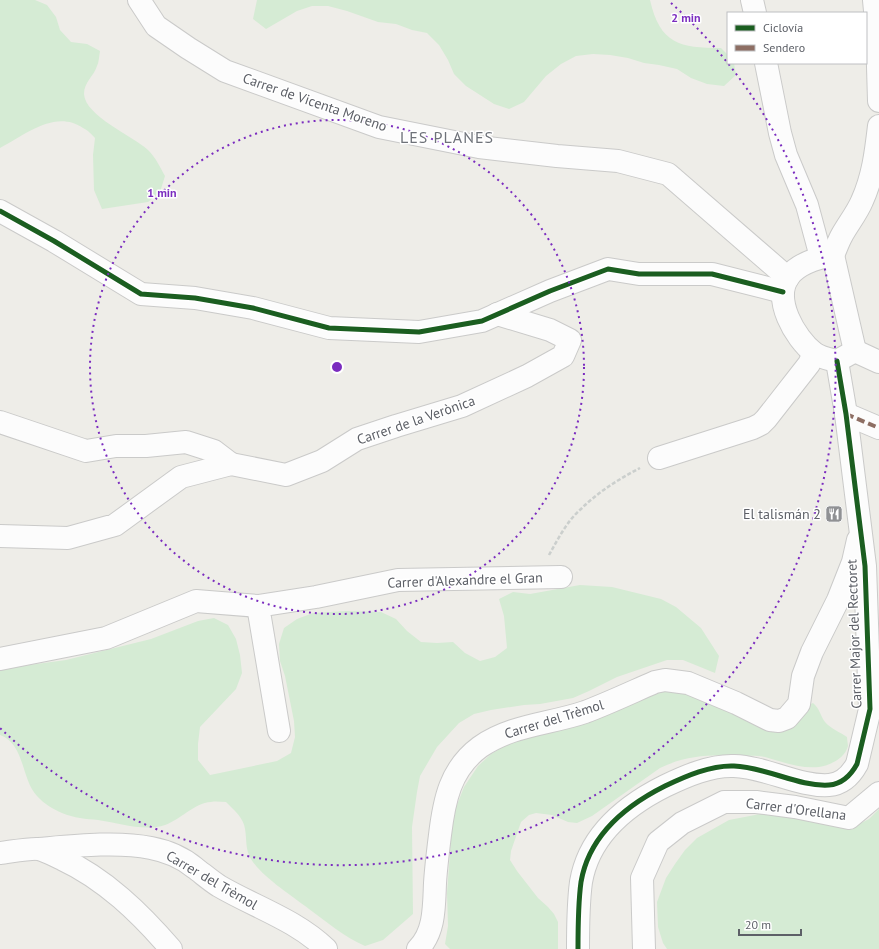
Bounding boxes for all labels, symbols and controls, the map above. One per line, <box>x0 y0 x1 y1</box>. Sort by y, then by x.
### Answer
text: 2 min <box>671 10 701 25</box>
legend <box>727 12 867 64</box>
text: Ciclovía <box>763 20 803 35</box>
text: Sendero <box>763 40 805 55</box>
street label: Carrer de Vicenta Moreno <box>241 69 389 135</box>
district label: LES PLANES <box>400 127 494 147</box>
text: 1 min <box>147 185 177 200</box>
centre of rings <box>330 360 344 374</box>
street label: Carrer de la Verònica <box>355 391 477 449</box>
restaurant icon: El talismán 2 <box>824 504 844 524</box>
place label: El talismán 2 <box>743 505 821 523</box>
street label: Carrer Major del Rectoret <box>842 559 866 709</box>
street label: Carrer d'Alexandre el Gran <box>387 568 543 592</box>
street label: Carrer del Trèmol <box>502 695 606 743</box>
street label: Carrer d'Orellana <box>745 794 847 824</box>
street label: Carrer del Trèmol <box>163 846 261 914</box>
scale bar <box>739 911 801 937</box>
text: 20 m <box>745 917 771 932</box>

